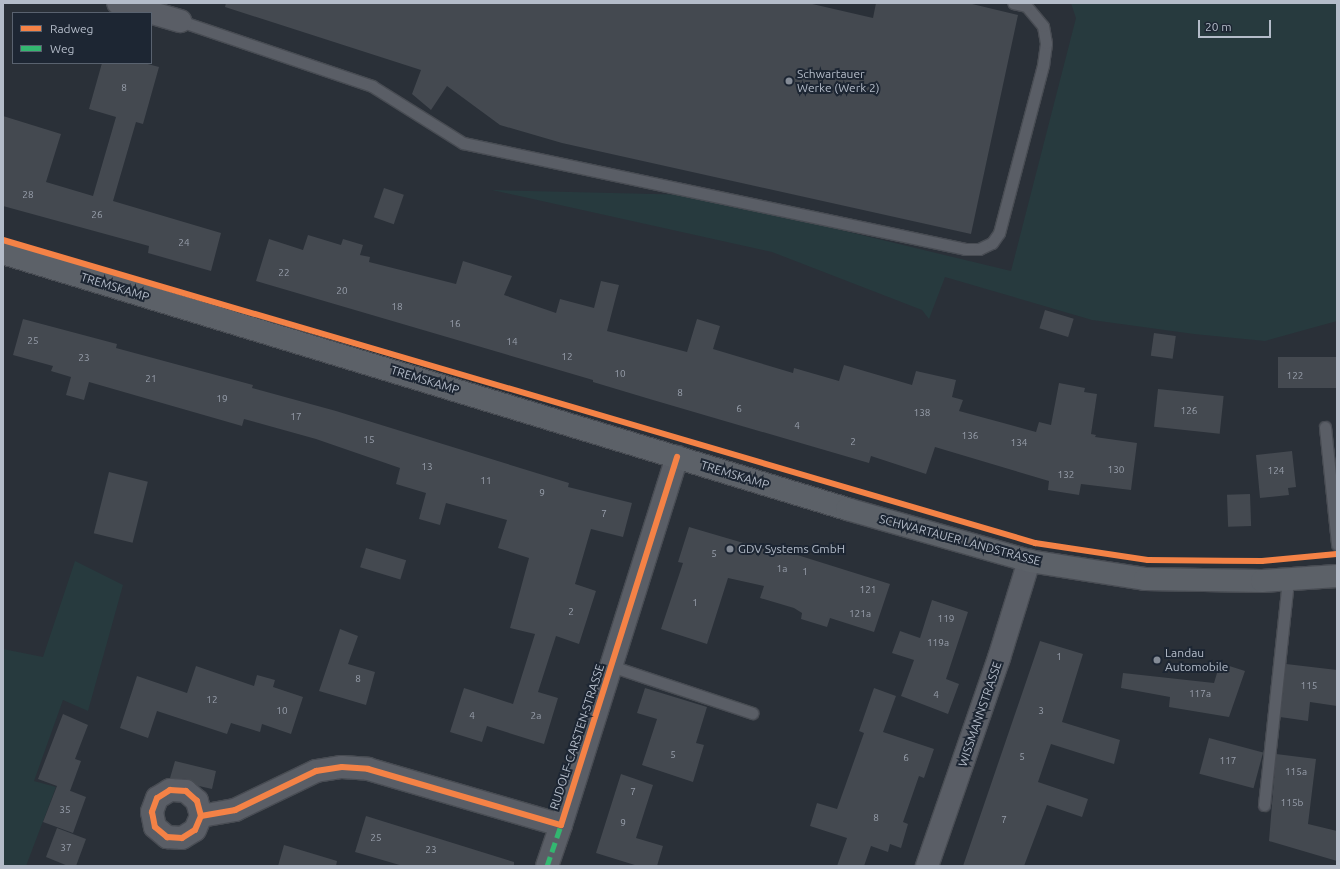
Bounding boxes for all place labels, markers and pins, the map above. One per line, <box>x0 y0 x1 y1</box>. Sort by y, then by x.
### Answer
place label: Schwartauer Werke (Werk 2) <box>797 67 880 95</box>
marker: Schwartauer Werke (Werk 2) <box>784 76 794 86</box>
place label: GDV Systems GmbH <box>738 542 845 556</box>
marker: GDV Systems GmbH <box>725 544 735 554</box>
place label: Landau Automobile <box>1165 646 1228 674</box>
marker: Landau Automobile <box>1152 655 1162 665</box>

